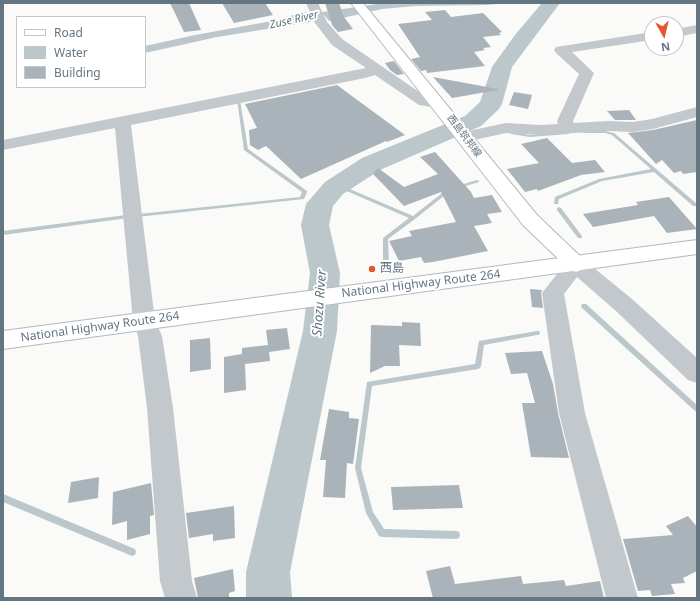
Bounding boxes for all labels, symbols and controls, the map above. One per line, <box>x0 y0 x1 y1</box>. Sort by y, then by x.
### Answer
water label: Zuse River <box>268 8 320 32</box>
legend <box>16 16 146 88</box>
north arrow <box>644 16 684 56</box>
text: Road <box>54 24 83 41</box>
text: N <box>660 39 671 55</box>
text: Water <box>54 44 88 61</box>
text: Building <box>54 64 101 81</box>
street label: 西島筑邦線 <box>444 112 484 160</box>
place label: 西島 <box>380 262 404 276</box>
marker: 西島 <box>367 264 377 274</box>
street label: National Highway Route 264 <box>341 267 501 301</box>
water label: Shozu River <box>310 269 330 337</box>
street label: National Highway Route 264 <box>20 309 180 345</box>

